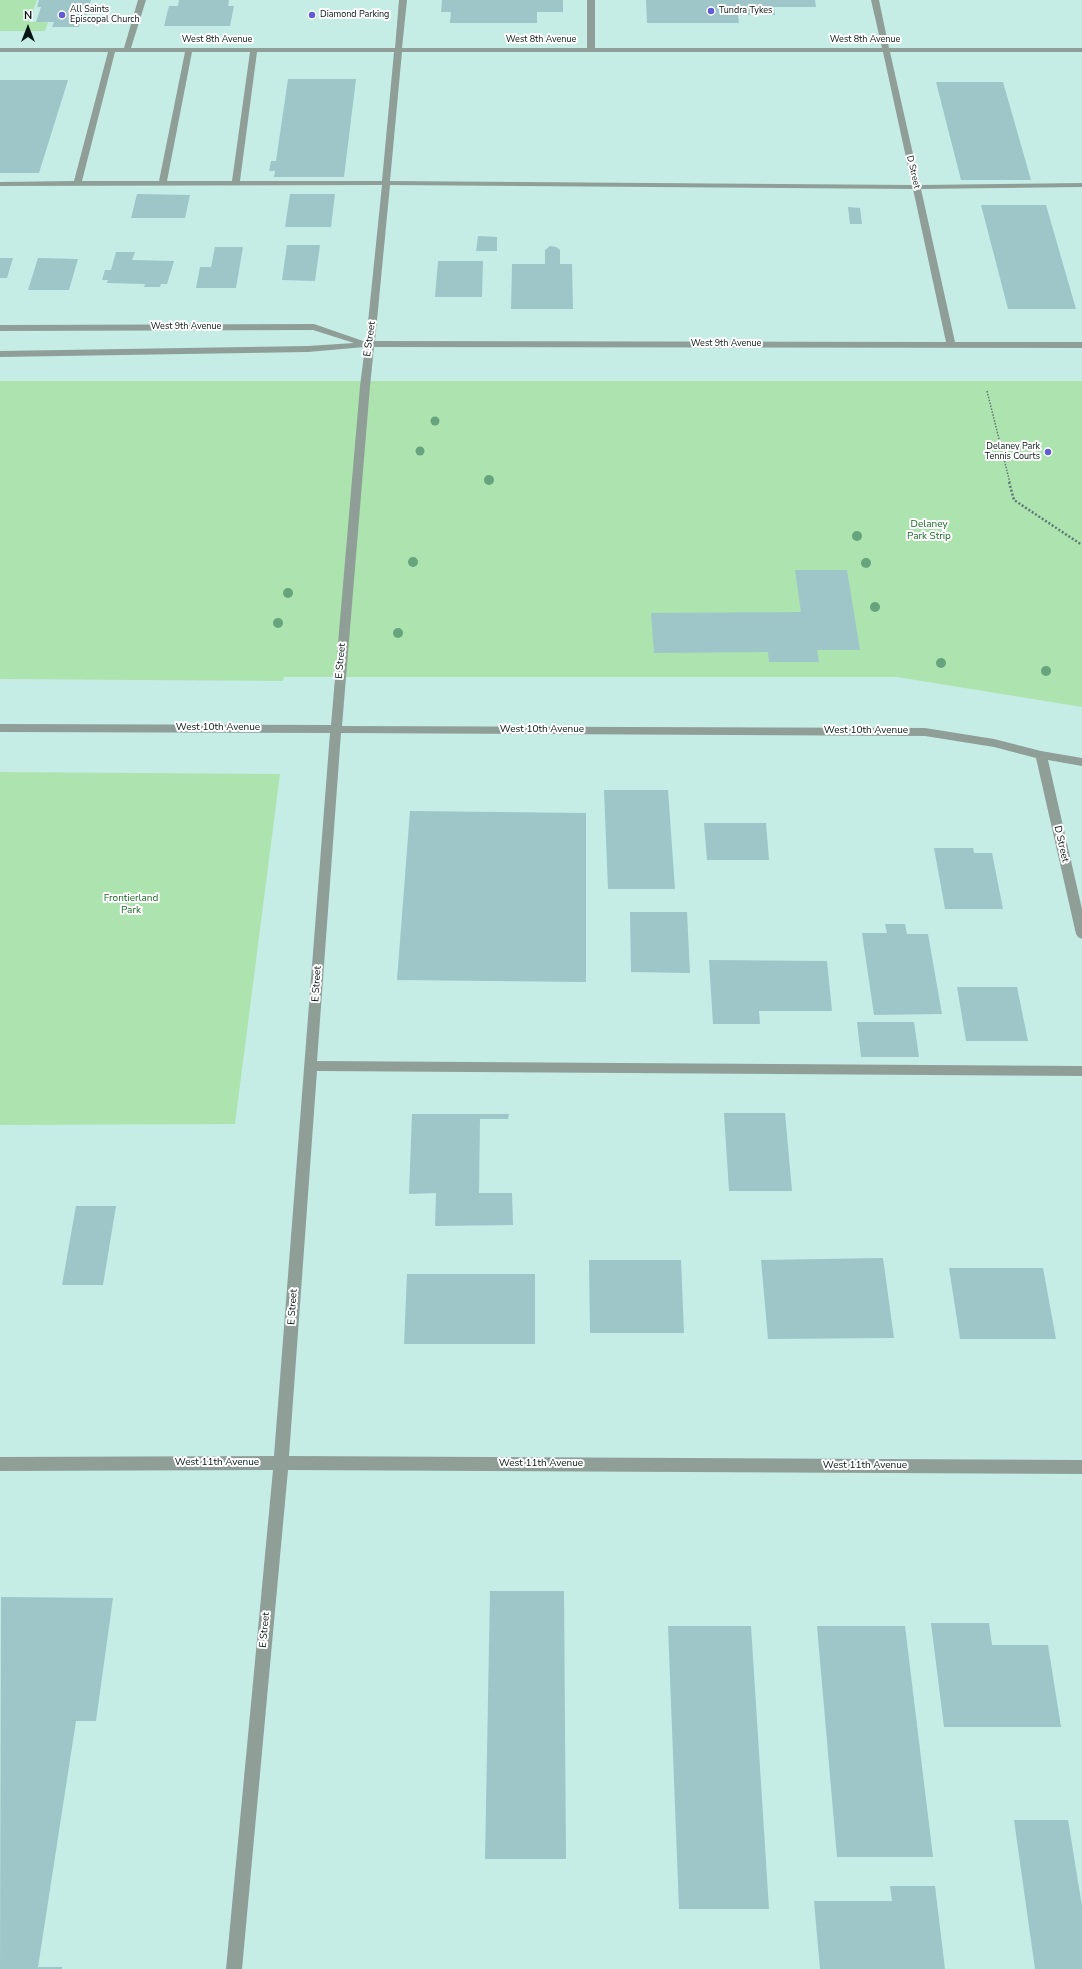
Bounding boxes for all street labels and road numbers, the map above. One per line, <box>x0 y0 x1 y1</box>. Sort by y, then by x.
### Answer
street label: West 8th Avenue <box>182 35 252 45</box>
street label: West 8th Avenue <box>506 35 576 45</box>
street label: West 8th Avenue <box>830 35 900 45</box>
street label: D Street <box>904 154 922 190</box>
street label: E Street <box>362 320 378 358</box>
street label: West 9th Avenue <box>151 322 221 332</box>
street label: West 9th Avenue <box>691 339 761 349</box>
street label: E Street <box>333 643 349 679</box>
street label: West 10th Avenue <box>176 722 260 734</box>
street label: West 10th Avenue <box>500 724 584 736</box>
street label: West 10th Avenue <box>824 725 908 737</box>
street label: D Street <box>1051 824 1071 864</box>
street label: E Street <box>310 966 324 1002</box>
street label: E Street <box>286 1289 300 1325</box>
street label: West 11th Avenue <box>175 1457 259 1469</box>
street label: West 11th Avenue <box>499 1458 583 1470</box>
street label: West 11th Avenue <box>823 1460 907 1472</box>
street label: E Street <box>257 1612 273 1648</box>

